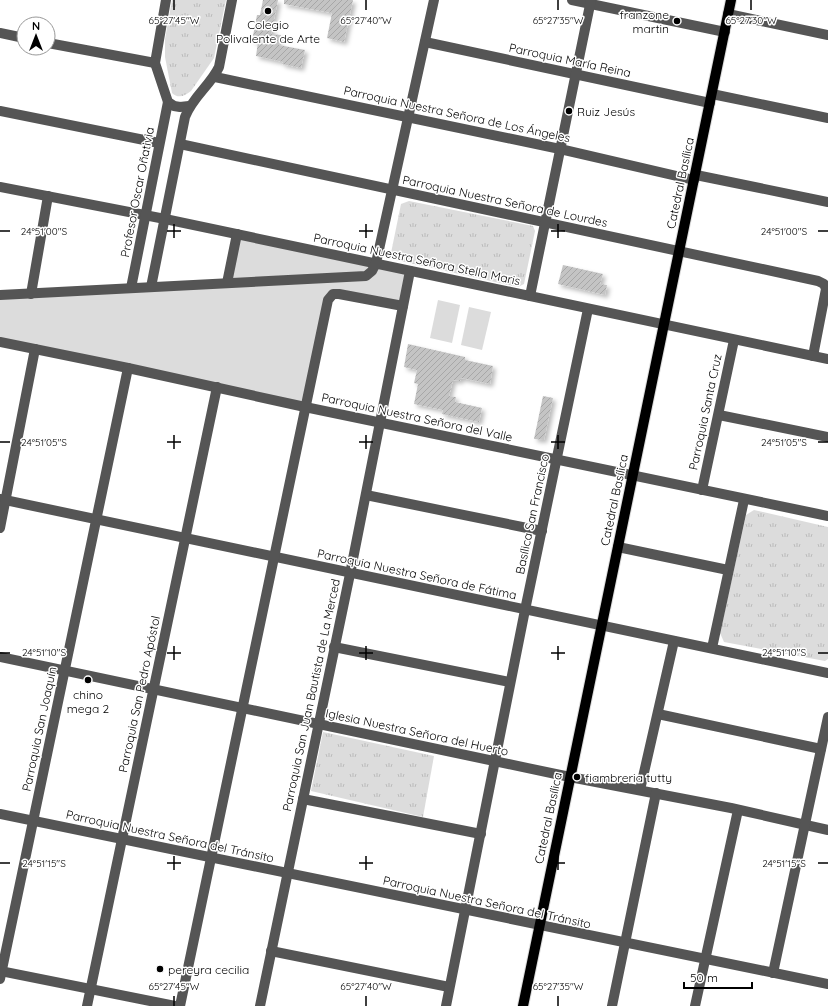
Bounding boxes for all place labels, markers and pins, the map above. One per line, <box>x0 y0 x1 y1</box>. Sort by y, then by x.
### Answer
marker: Colegio Polivalente de Arte <box>263 6 273 16</box>
place label: franzone martin <box>619 7 669 36</box>
marker: franzone martin <box>672 16 682 26</box>
place label: Colegio Polivalente de Arte <box>216 17 320 46</box>
place label: Ruiz Jesús <box>577 104 635 119</box>
marker: Ruiz Jesús <box>564 106 574 116</box>
marker: chino mega 2 <box>83 675 93 685</box>
place label: chino mega 2 <box>67 687 109 716</box>
place label: fiambreria tutty <box>585 770 672 785</box>
marker: fiambreria tutty <box>572 772 582 782</box>
place label: pereyra cecilia <box>168 962 249 977</box>
marker: pereyra cecilia <box>155 964 165 974</box>

